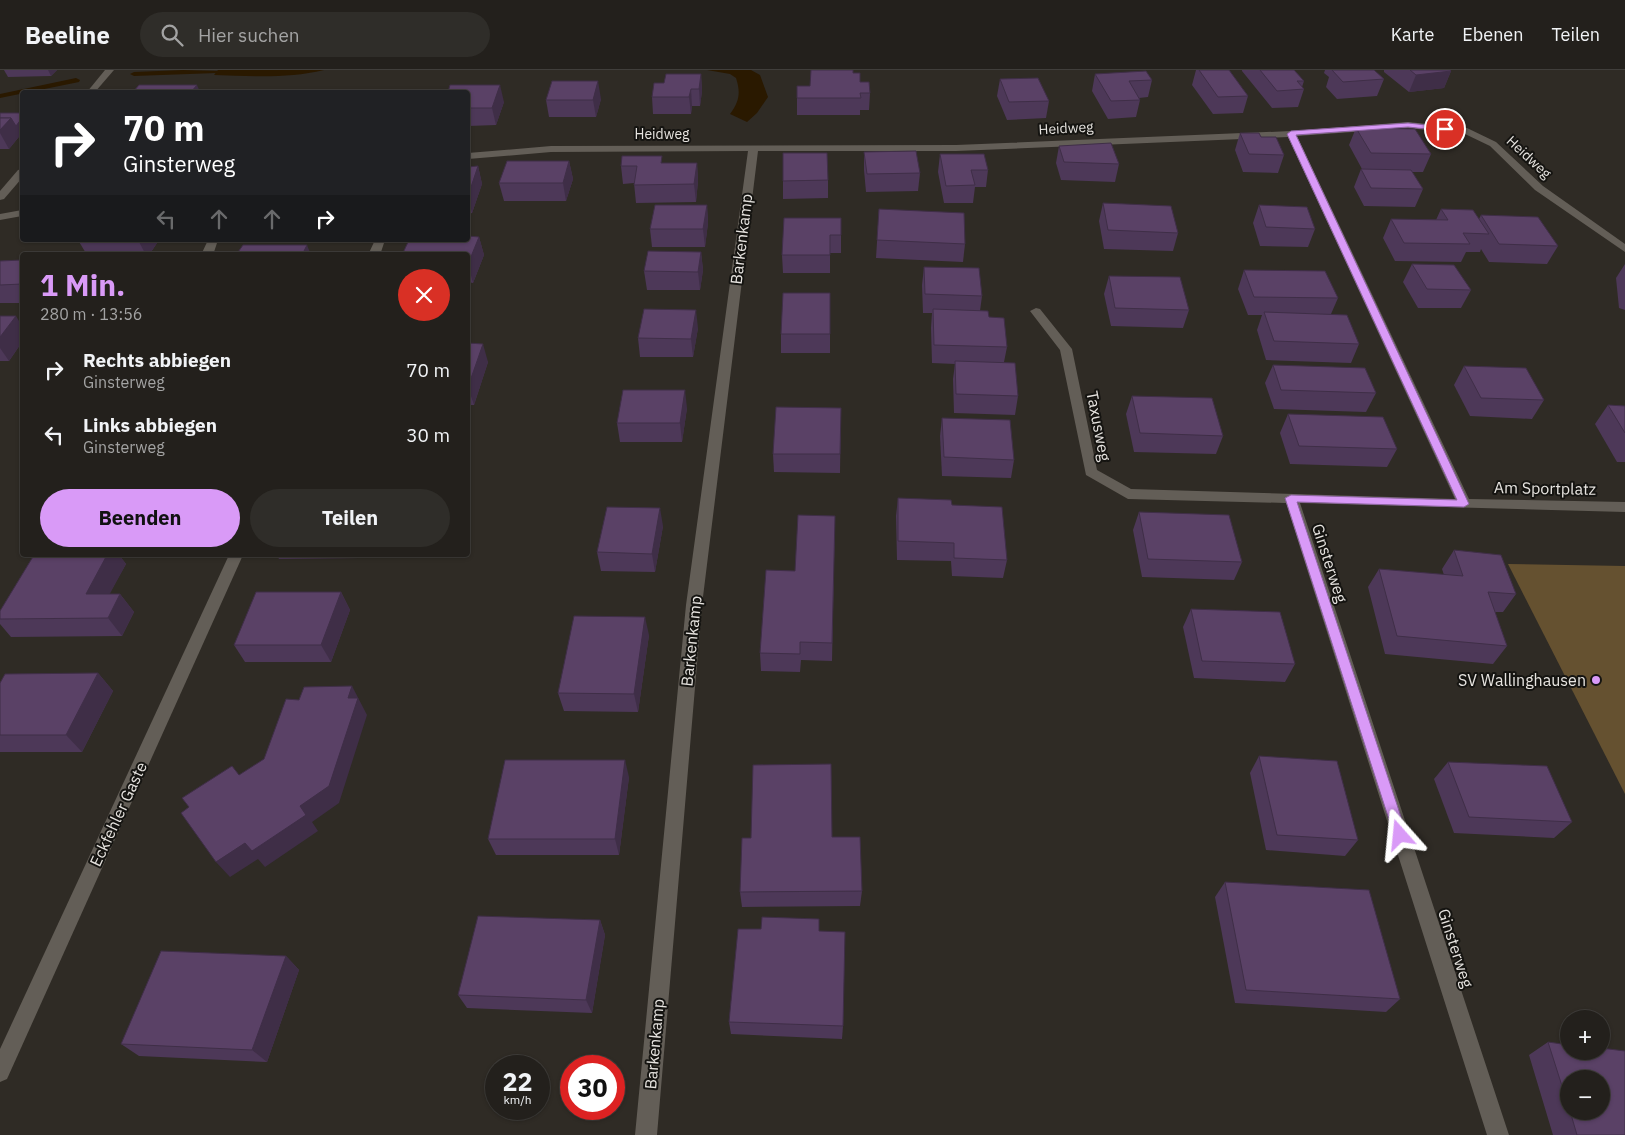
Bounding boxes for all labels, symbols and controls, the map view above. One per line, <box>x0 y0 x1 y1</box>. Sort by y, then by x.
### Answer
search box <box>140 12 490 57</box>
text: Beeline <box>25 19 110 51</box>
icon: search <box>158 21 186 49</box>
text: Hier suchen <box>198 23 300 47</box>
text: Karte <box>1391 23 1434 46</box>
text: Ebenen <box>1462 23 1523 46</box>
text: Teilen <box>1551 23 1600 46</box>
text: 70 m <box>123 105 205 151</box>
pin <box>1424 108 1466 150</box>
icon: right <box>40 110 105 175</box>
icon: arrive <box>1431 115 1459 143</box>
street label: Heidweg <box>1038 118 1095 138</box>
street label: Heidweg <box>635 125 690 143</box>
street label: Heidweg <box>1503 132 1556 183</box>
text: Ginsterweg <box>123 149 235 178</box>
street label: Barkenkamp <box>726 193 756 285</box>
icon: left <box>152 205 180 233</box>
icon: ahead <box>205 205 233 233</box>
icon: ahead <box>258 205 286 233</box>
icon: right <box>311 205 339 233</box>
text: 1 Min. <box>40 265 125 304</box>
button: close <box>398 269 450 321</box>
text: 280 m · 13:56 <box>40 304 142 324</box>
text: Rechts abbiegen <box>83 348 231 372</box>
icon: right <box>40 356 68 384</box>
text: 70 m <box>406 358 450 382</box>
text: Ginsterweg <box>83 372 165 392</box>
street label: Taxusweg <box>1082 389 1116 463</box>
text: Links abbiegen <box>83 413 217 437</box>
icon: left <box>40 421 68 449</box>
text: 30 m <box>406 423 450 447</box>
text: Ginsterweg <box>83 437 165 457</box>
street label: Am Sportplatz <box>1494 477 1596 499</box>
button: Beenden <box>40 489 240 547</box>
button: Teilen <box>250 489 450 547</box>
street label: Ginsterweg <box>1308 521 1352 605</box>
street label: Barkenkamp <box>676 595 706 687</box>
place label: SV Wallinghausen <box>1458 670 1586 690</box>
marker: SV Wallinghausen <box>1590 674 1602 686</box>
street label: Eckfehler Gaste <box>85 758 151 869</box>
position arrow <box>1373 808 1425 860</box>
street label: Ginsterweg <box>1434 906 1478 990</box>
street label: Barkenkamp <box>640 998 668 1090</box>
map controls <box>1560 1010 1610 1120</box>
button: + <box>1560 1010 1610 1060</box>
speed limit sign: 30 <box>560 1055 625 1120</box>
text: 22 <box>502 1065 533 1098</box>
button: − <box>1560 1070 1610 1120</box>
text: km/h <box>503 1092 532 1107</box>

